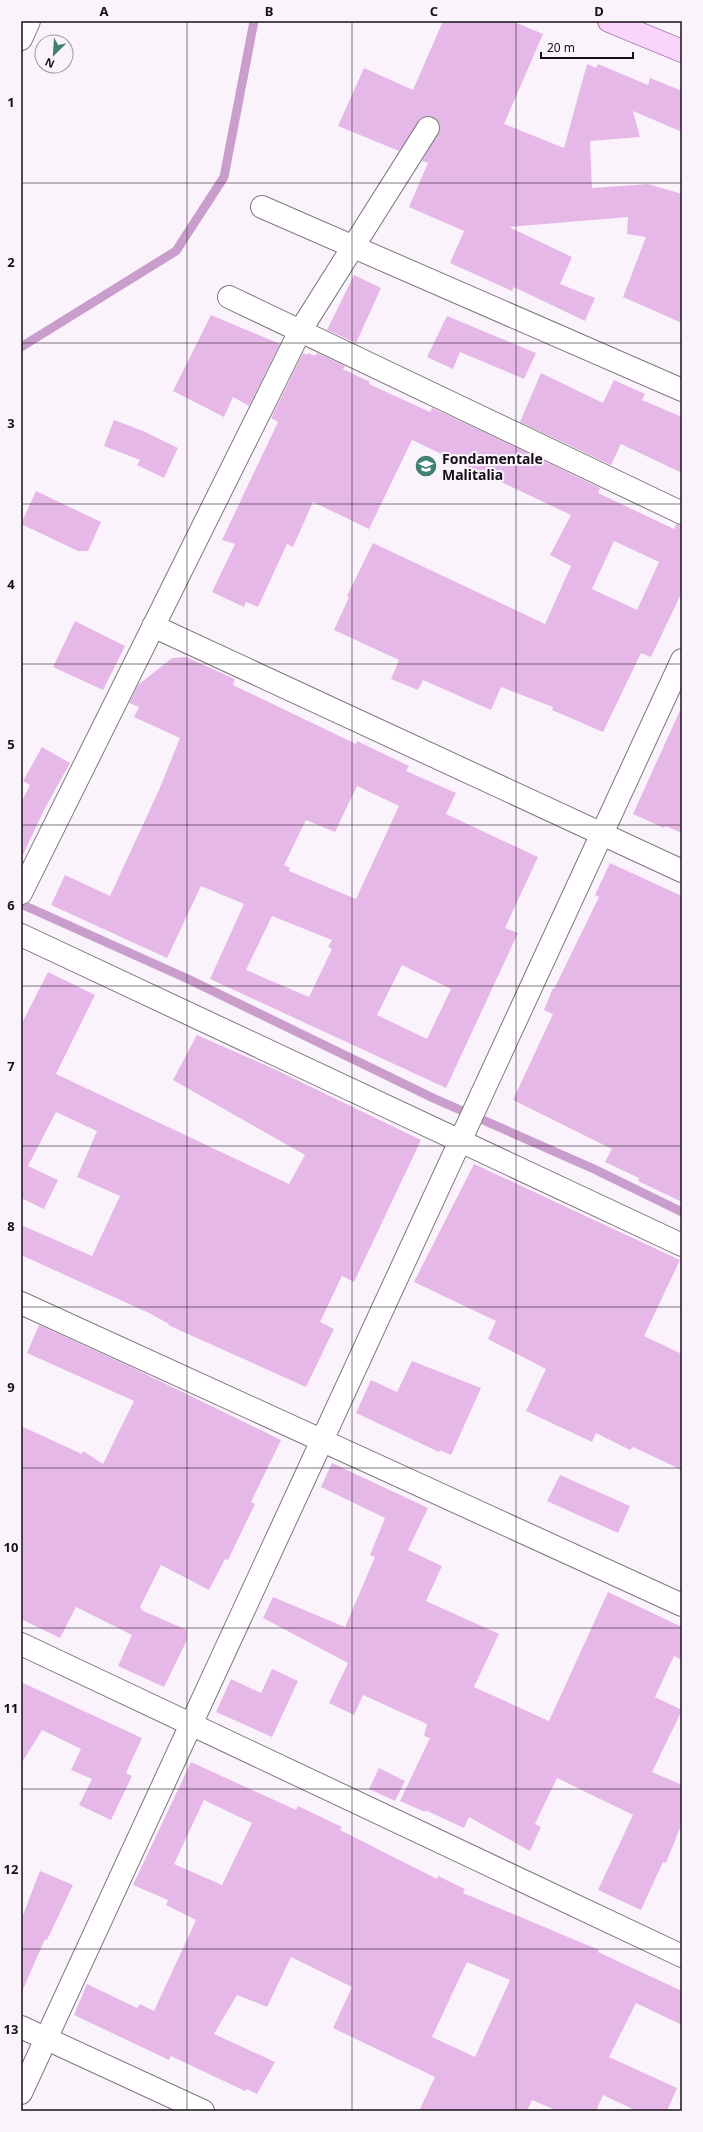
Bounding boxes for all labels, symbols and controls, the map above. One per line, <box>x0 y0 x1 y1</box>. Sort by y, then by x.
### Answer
text: A <box>100 2 109 20</box>
text: B <box>265 2 273 20</box>
text: C <box>430 2 438 20</box>
text: D <box>594 2 604 20</box>
north arrow <box>34 34 74 74</box>
scale bar <box>541 34 633 60</box>
text: 20 m <box>547 39 575 56</box>
text: N <box>42 55 57 72</box>
text: 1 <box>7 93 15 111</box>
text: 2 <box>7 253 15 271</box>
text: 3 <box>7 414 15 432</box>
place label: Fondamentale Malitalia <box>442 449 543 484</box>
school or university icon: Fondamentale Malitalia <box>413 453 439 479</box>
text: 4 <box>7 575 15 593</box>
text: 5 <box>7 735 15 753</box>
text: 6 <box>7 896 15 914</box>
text: 7 <box>7 1057 15 1075</box>
text: 8 <box>7 1217 15 1235</box>
text: 9 <box>7 1378 15 1396</box>
text: 10 <box>4 1538 18 1556</box>
text: 11 <box>4 1699 18 1717</box>
text: 12 <box>4 1860 18 1878</box>
text: 13 <box>4 2020 18 2038</box>

